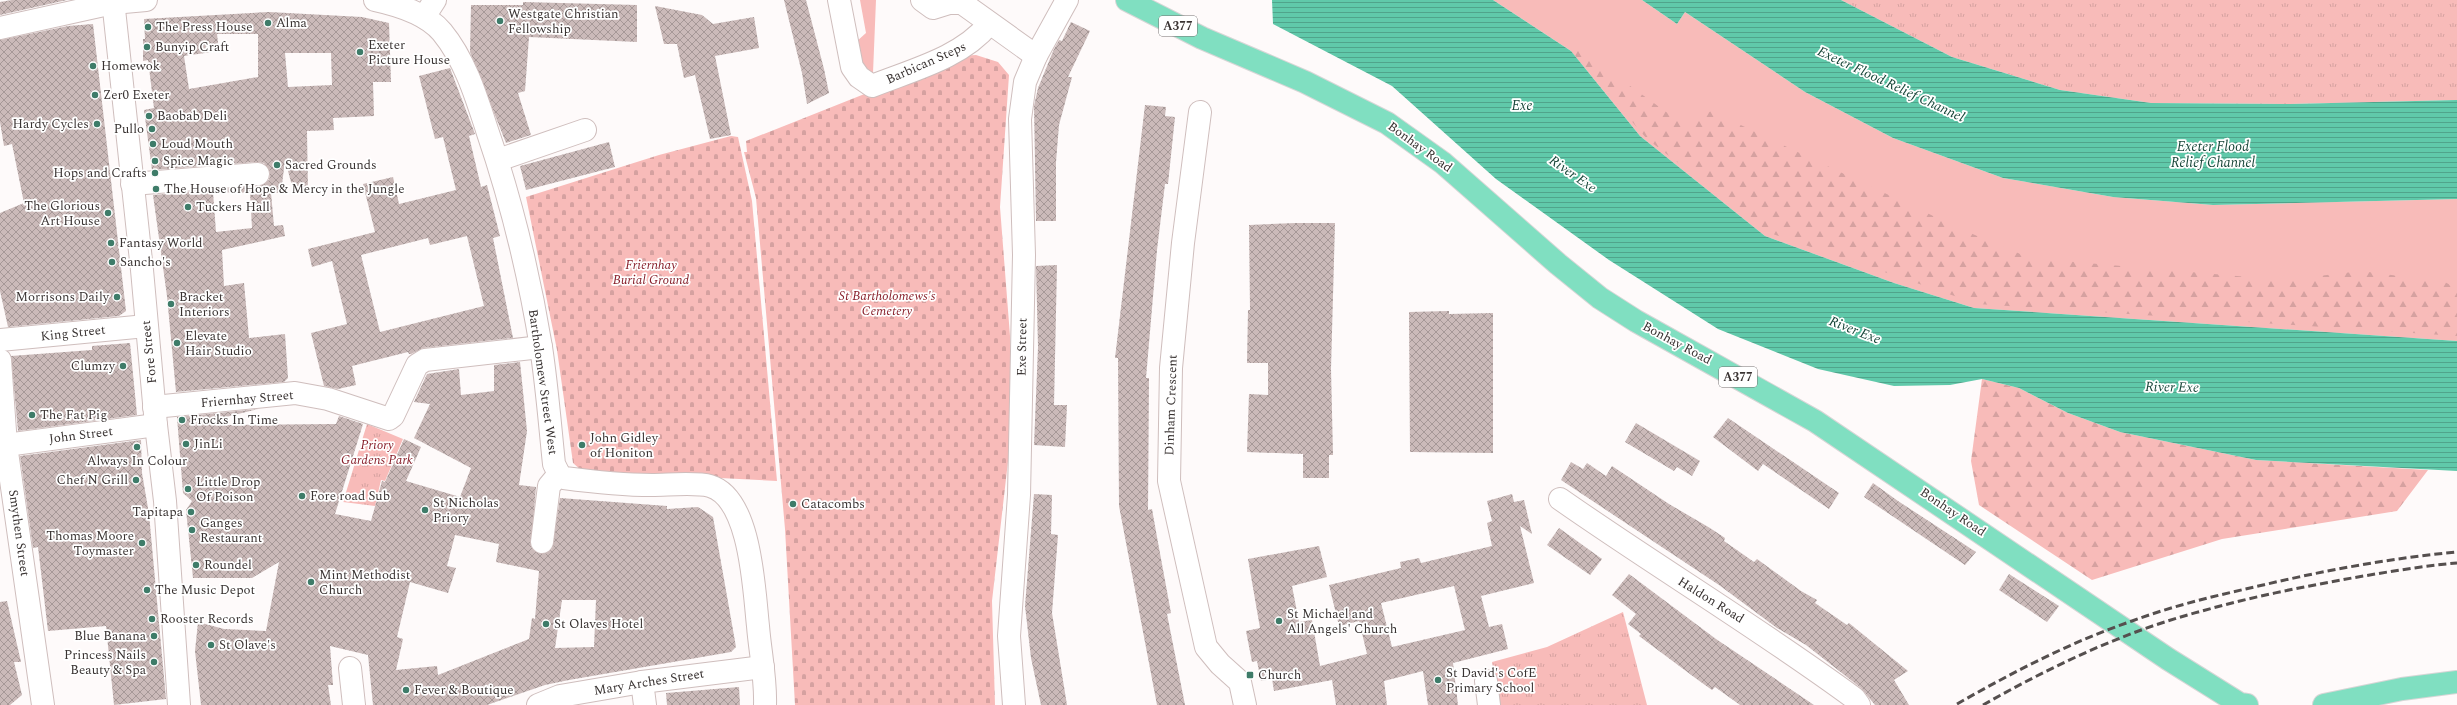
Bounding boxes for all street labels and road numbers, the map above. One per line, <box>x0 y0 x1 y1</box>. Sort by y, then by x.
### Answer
road number: A377 <box>1159 16 1197 36</box>
street label: Barbican Steps <box>883 36 969 90</box>
street label: Bonhay Road <box>1383 117 1457 177</box>
street label: Bartholomew Street West <box>523 308 563 456</box>
street label: Bonhay Road <box>1639 316 1715 370</box>
street label: Exe Street <box>1011 317 1033 376</box>
street label: Fore Street <box>136 319 162 385</box>
street label: King Street <box>40 320 107 346</box>
street label: Dinham Crescent <box>1159 354 1183 456</box>
road number: A377 <box>1719 367 1757 387</box>
street label: Friernhay Street <box>200 385 295 413</box>
street label: John Street <box>48 421 115 449</box>
street label: Bonhay Road <box>1916 482 1990 542</box>
street label: Smythen Street <box>3 488 35 578</box>
street label: Haldon Road <box>1674 572 1748 628</box>
street label: Mary Arches Street <box>592 663 706 701</box>

